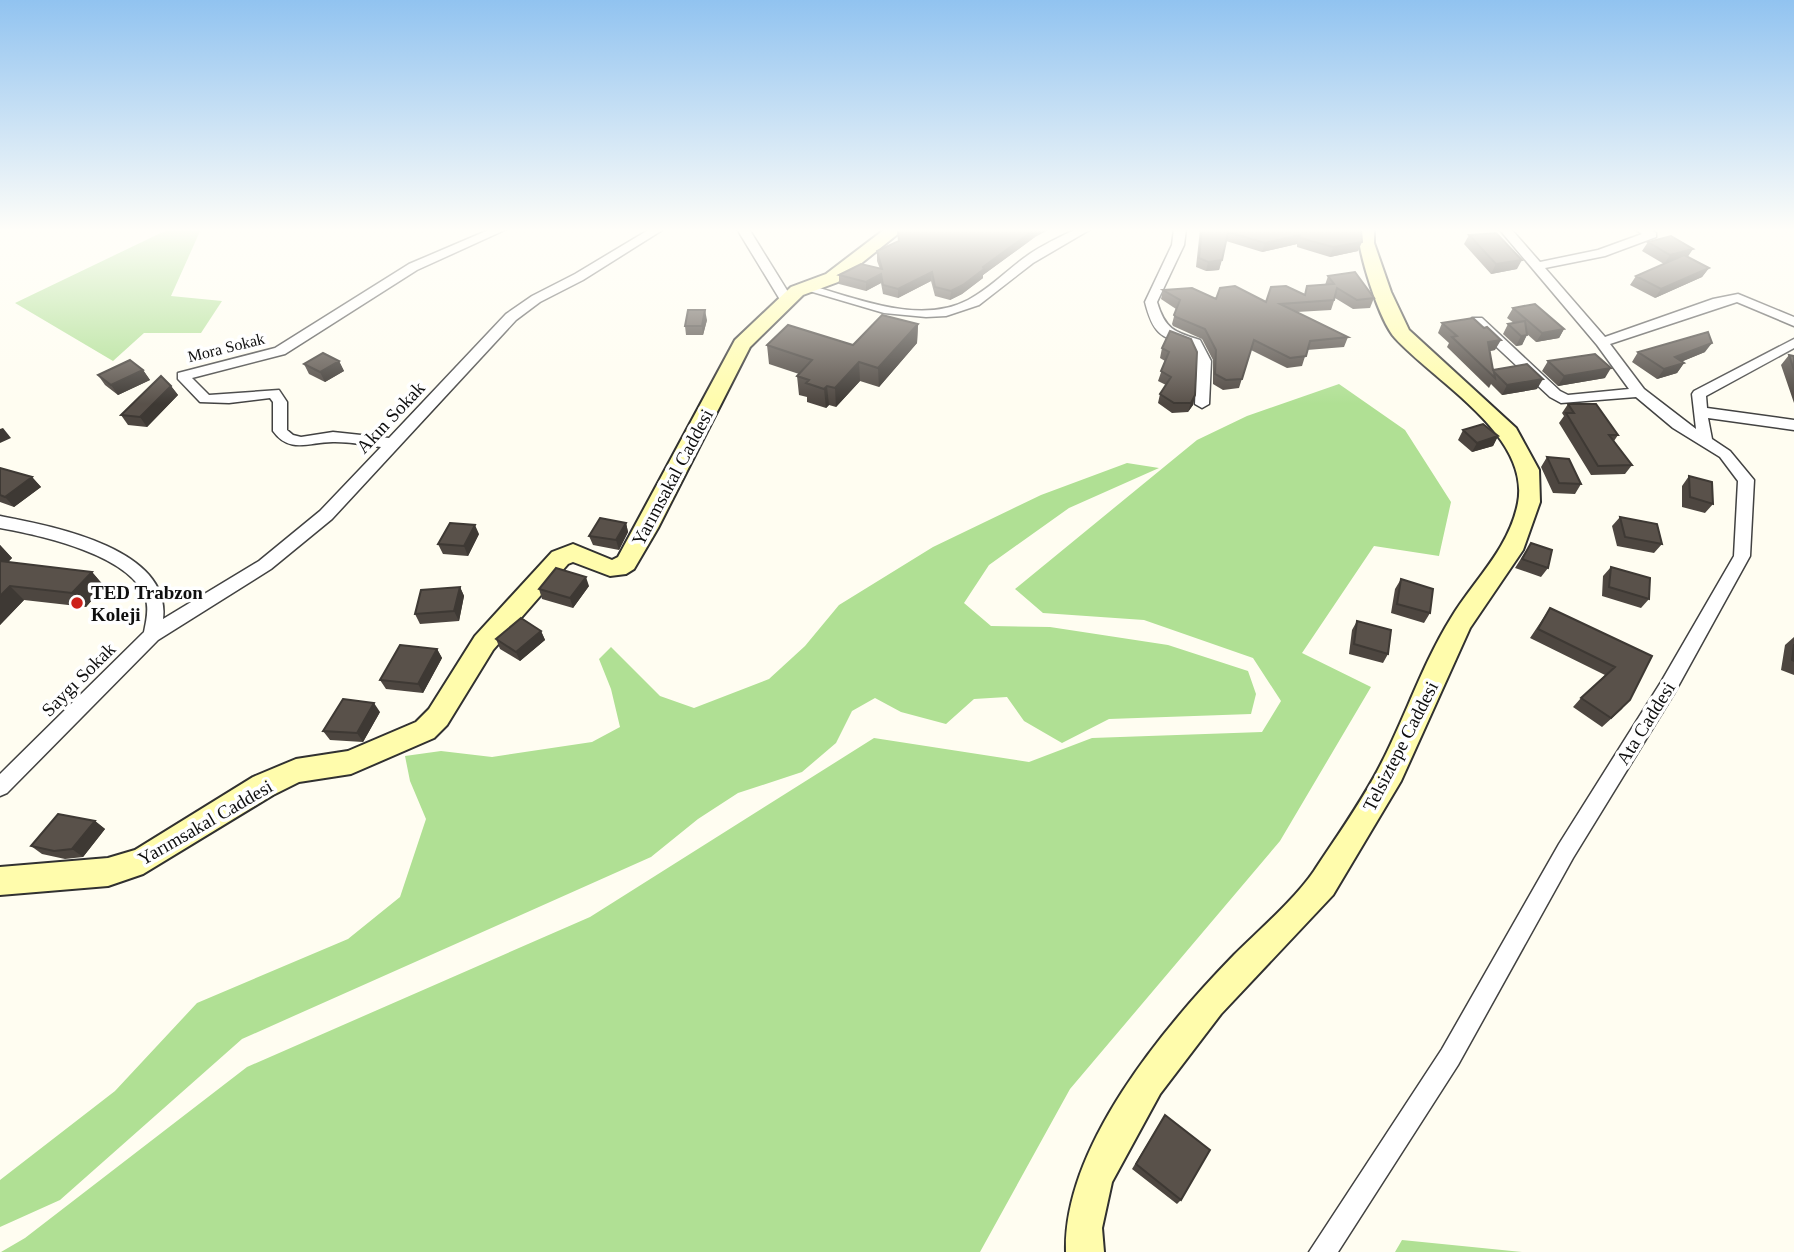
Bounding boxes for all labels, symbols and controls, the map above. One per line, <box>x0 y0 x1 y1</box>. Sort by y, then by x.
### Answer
street label: Mora Sokak <box>186 330 266 365</box>
street label: Akın Sokak <box>352 377 429 458</box>
street label: Yarımsakal Caddesi <box>628 405 717 549</box>
place label: TED Trabzon Koleji <box>91 582 203 625</box>
marker: TED Trabzon Koleji <box>69 595 85 611</box>
street label: Saygı Sokak <box>37 638 120 721</box>
street label: Telsiztepe Caddesi <box>1359 678 1442 815</box>
street label: Ata Caddesi <box>1612 678 1679 768</box>
street label: Yarımsakal Caddesi <box>134 775 276 869</box>

